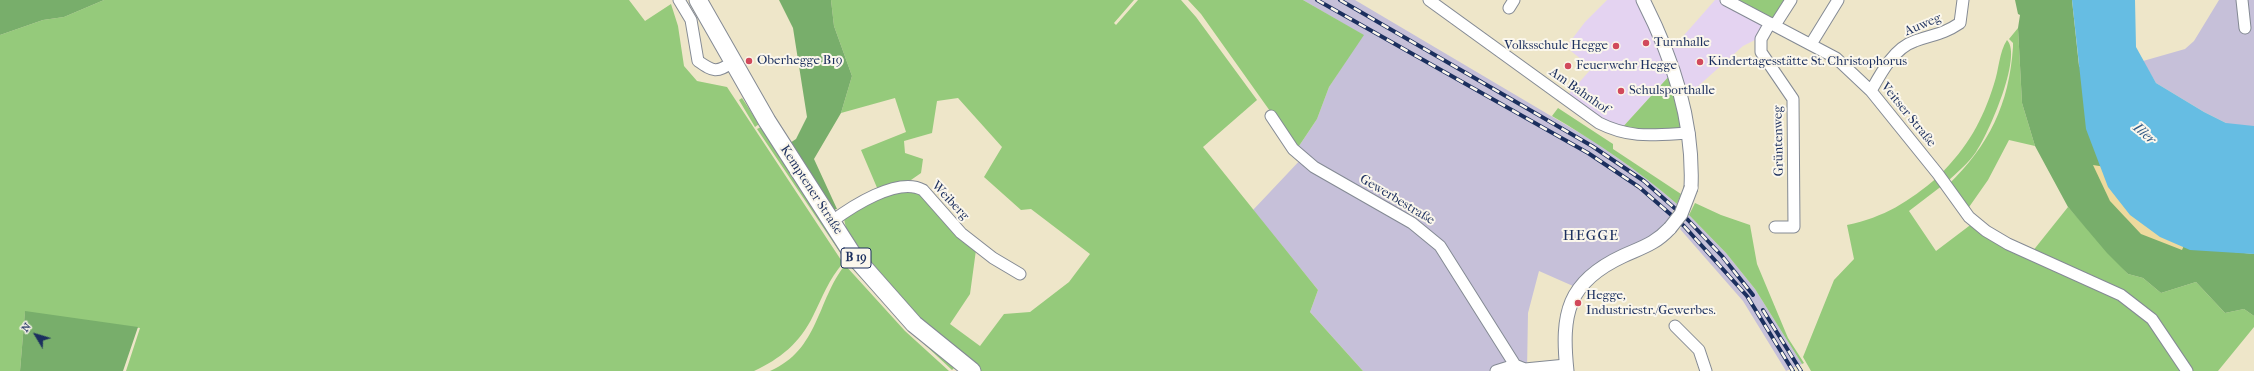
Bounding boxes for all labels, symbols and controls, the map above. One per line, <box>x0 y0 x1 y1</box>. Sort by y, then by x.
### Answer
street label: Auweg <box>1902 10 1944 40</box>
place label: Turnhalle <box>1654 35 1710 51</box>
place label: Volksschule Hegge <box>1504 38 1608 54</box>
marker: Turnhalle <box>1641 38 1651 48</box>
marker: Volksschule Hegge <box>1611 41 1621 51</box>
place label: Oberhegge B19 <box>757 53 843 69</box>
place label: Kindertagesstätte St. Christophorus <box>1708 54 1907 70</box>
marker: Oberhegge B19 <box>744 56 754 66</box>
marker: Kindertagesstätte St. Christophorus <box>1695 57 1705 67</box>
place label: Feuerwehr Hegge <box>1576 58 1677 74</box>
marker: Feuerwehr Hegge <box>1563 61 1573 71</box>
street label: Am Bahnhof <box>1546 65 1612 117</box>
street label: Veitser Straße <box>1877 80 1939 150</box>
place label: Schulsporthalle <box>1629 83 1715 99</box>
marker: Schulsporthalle <box>1616 86 1626 96</box>
street label: Grüntenweg <box>1771 106 1787 176</box>
water label: Iller <box>2129 120 2159 148</box>
street label: Kemptener Straße <box>776 142 846 238</box>
street label: Gewerbestraße <box>1357 172 1437 228</box>
street label: Weiberg <box>928 178 972 224</box>
district label: HEGGE <box>1563 227 1619 245</box>
road number: B 19 <box>841 248 871 268</box>
place label: Hegge, Industriestr./Gewerbes. <box>1586 288 1716 319</box>
marker: Hegge, Industriestr./Gewerbes. <box>1573 298 1583 308</box>
north arrow <box>16 315 56 355</box>
text: N <box>18 320 34 335</box>

